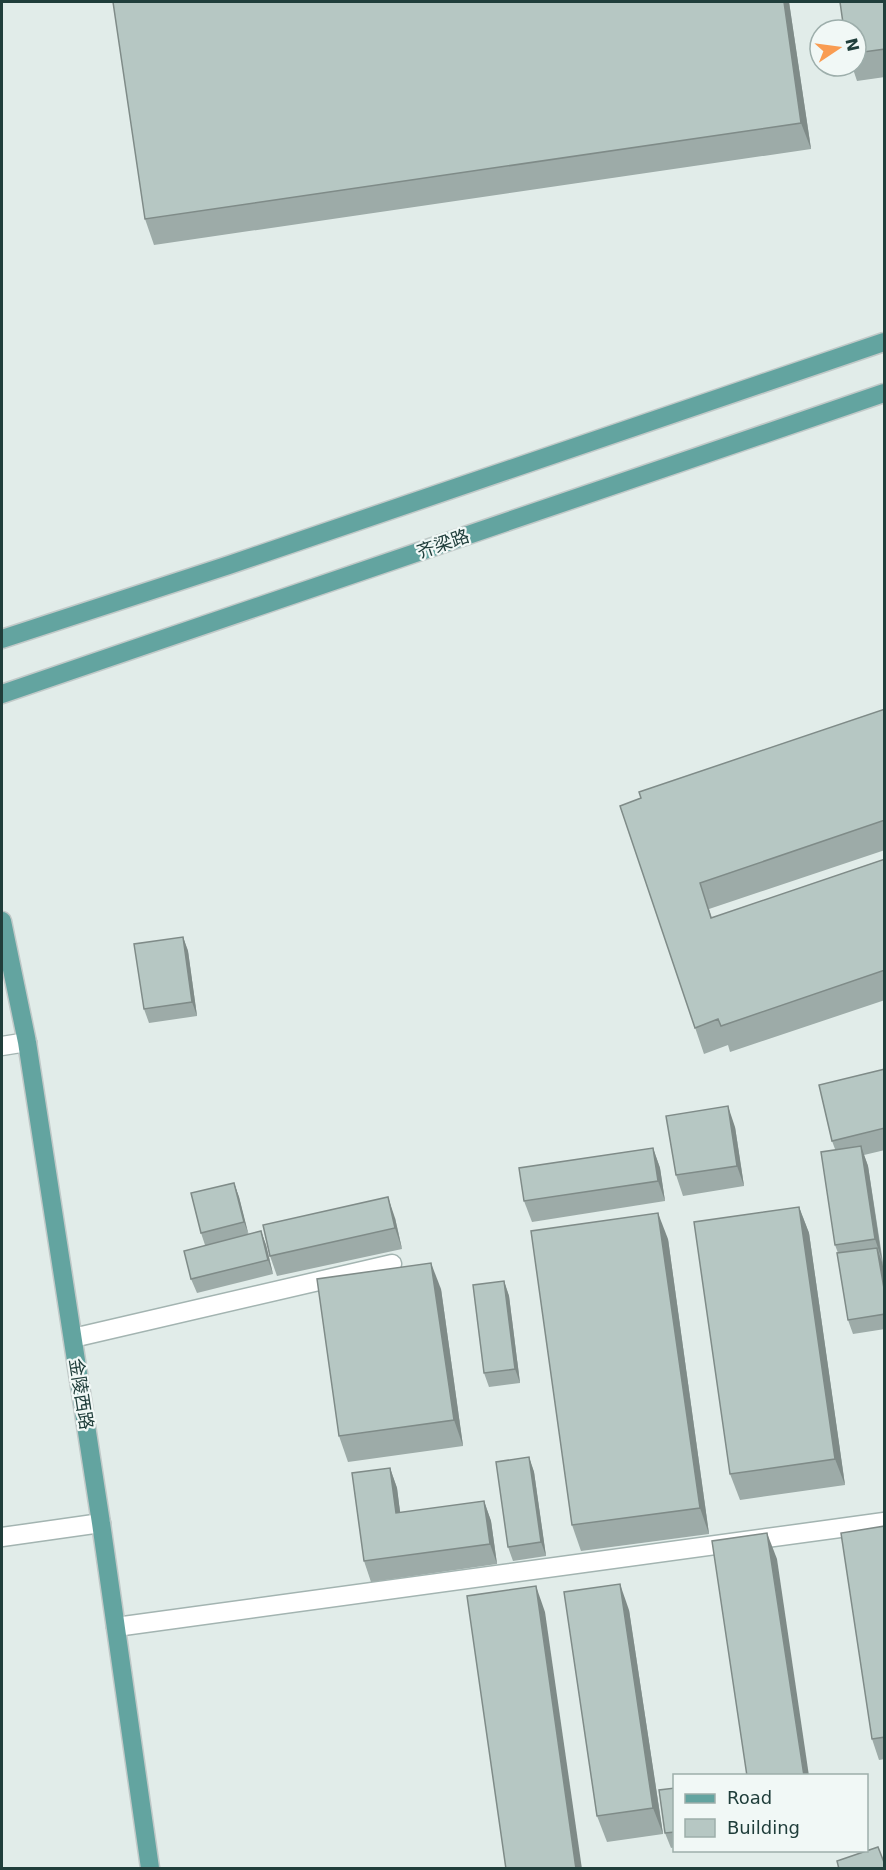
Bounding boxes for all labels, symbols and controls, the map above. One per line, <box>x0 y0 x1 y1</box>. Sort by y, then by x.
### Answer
north arrow <box>808 18 868 78</box>
text: N <box>841 36 863 53</box>
street label: 齐梁路 <box>414 525 472 562</box>
street label: 金陵西路 <box>65 1357 97 1431</box>
legend <box>673 1774 868 1852</box>
text: Road <box>727 1787 772 1808</box>
text: Building <box>727 1817 800 1838</box>

